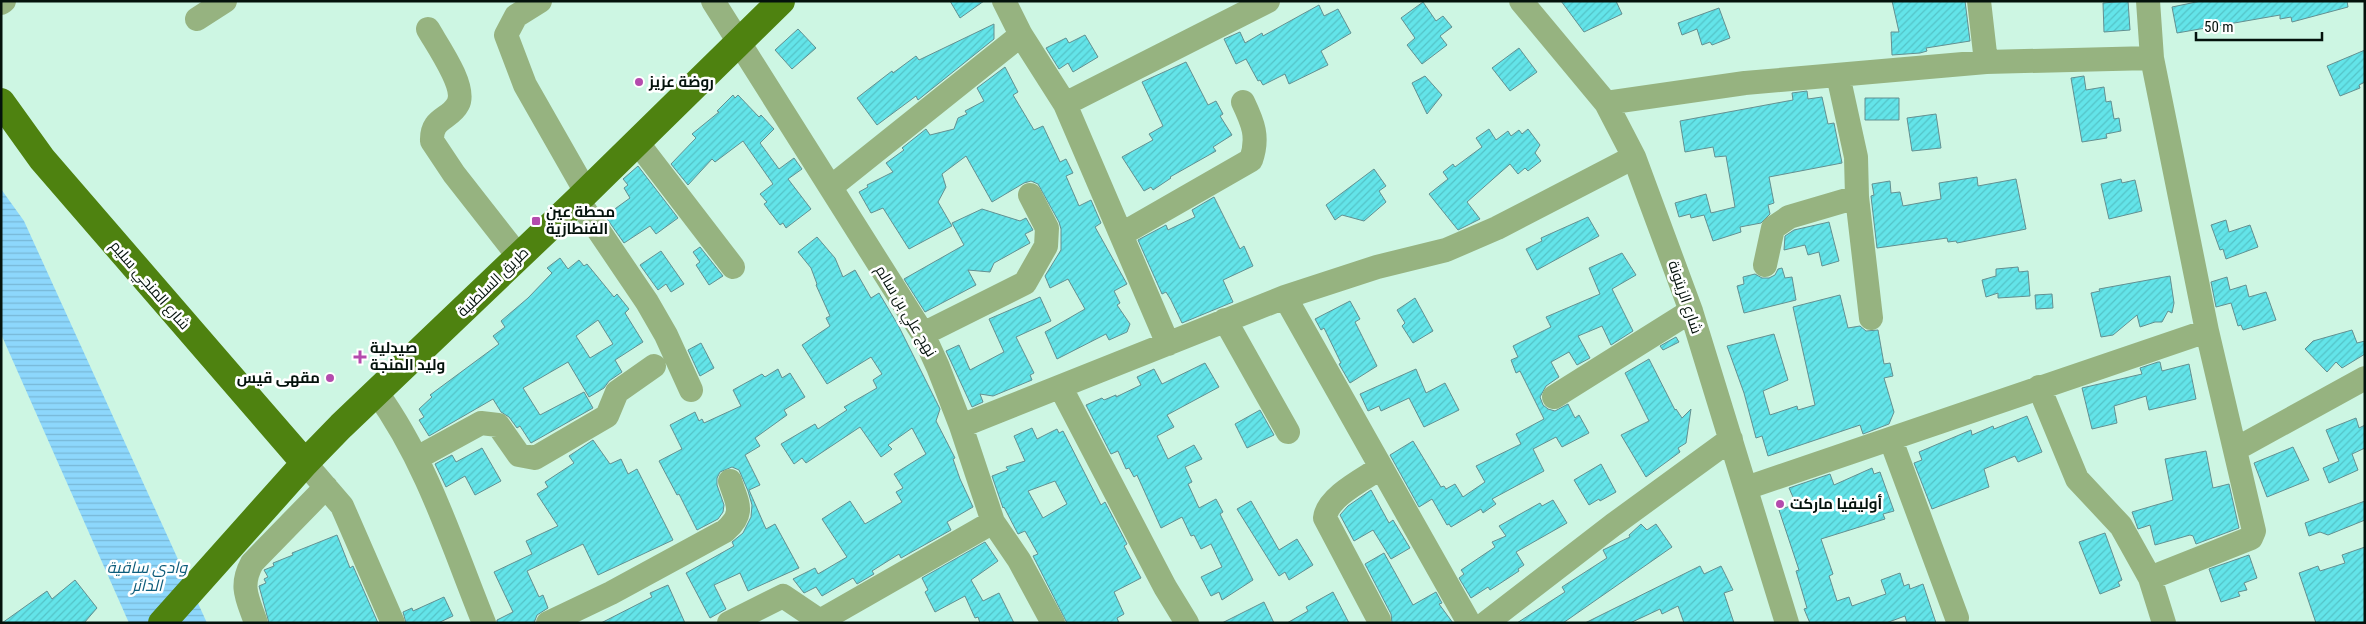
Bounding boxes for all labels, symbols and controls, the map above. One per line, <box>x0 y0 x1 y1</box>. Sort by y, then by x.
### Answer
scale bar <box>2196 10 2322 42</box>
text: 50 m <box>2204 18 2234 36</box>
place label: روضة عزيز <box>648 73 714 91</box>
marker: روضة عزيز <box>633 76 645 88</box>
place label: محطة عين الفنطازية <box>546 203 615 238</box>
marker: محطة عين الفنطازية <box>530 215 542 227</box>
street label: شارع المنجي سليم <box>104 237 194 335</box>
street label: طريق السلطنية <box>454 244 533 321</box>
street label: شارع الزيتونة <box>1662 258 1706 337</box>
street label: نهج علي بن سالم <box>869 262 940 362</box>
place label: صيدلية وليد المنجة <box>370 339 445 374</box>
marker: صيدلية وليد المنجة <box>354 351 366 363</box>
place label: مقهى قيس <box>237 369 320 387</box>
marker: مقهى قيس <box>324 372 336 384</box>
place label: أوليفيا ماركت <box>1790 494 1882 513</box>
marker: أوليفيا ماركت <box>1774 498 1786 510</box>
water label: وادي ساقية الدائر <box>107 558 188 595</box>

